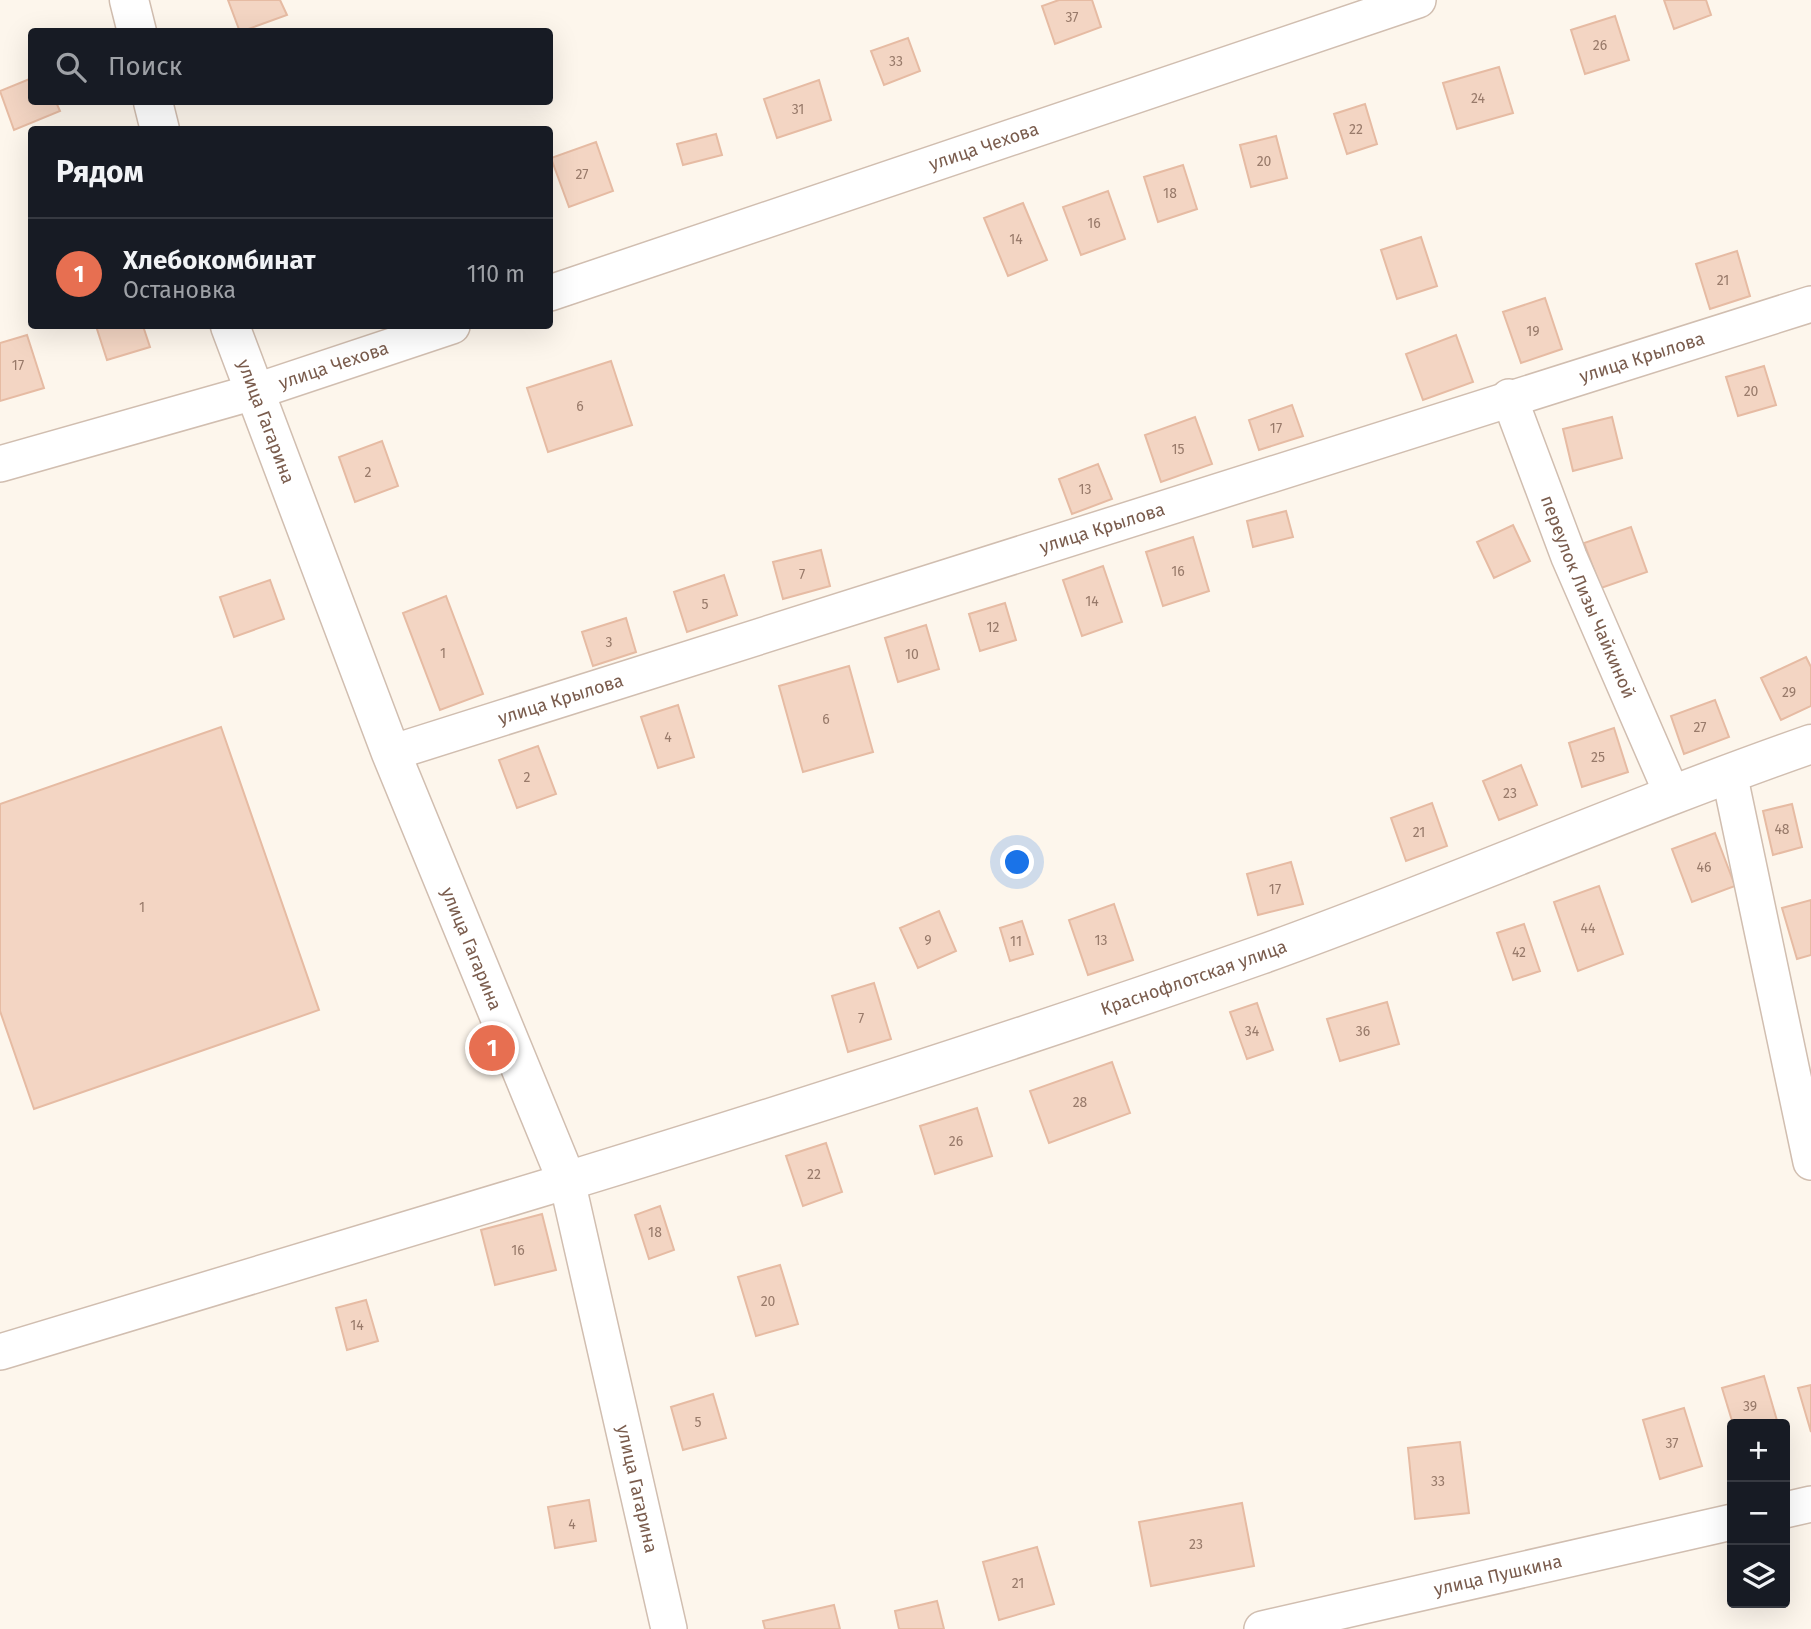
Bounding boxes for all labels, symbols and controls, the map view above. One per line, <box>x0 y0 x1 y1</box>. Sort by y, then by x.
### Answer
house number: 37 <box>1065 9 1079 26</box>
search box <box>28 28 553 105</box>
house number: 26 <box>1593 37 1607 54</box>
icon: search <box>52 48 90 86</box>
text: Поиск <box>108 51 182 82</box>
house number: 33 <box>889 53 903 70</box>
house number: 24 <box>1471 90 1486 107</box>
house number: 31 <box>792 101 804 118</box>
street label: улица Чехова <box>926 118 1042 175</box>
house number: 22 <box>1349 121 1363 138</box>
house number: 20 <box>1257 153 1272 170</box>
text: Рядом <box>56 154 144 190</box>
house number: 27 <box>575 166 589 183</box>
house number: 18 <box>1163 185 1177 202</box>
house number: 16 <box>1087 215 1101 232</box>
house number: 14 <box>1009 231 1023 248</box>
text: Хлебокомбинат <box>123 245 315 276</box>
text: 1 <box>74 260 84 288</box>
text: 110 m <box>467 260 525 288</box>
house number: 21 <box>1717 272 1729 289</box>
text: Остановка <box>123 276 236 304</box>
house number: 19 <box>1526 323 1540 340</box>
street label: улица Крылова <box>1577 327 1707 388</box>
street label: улица Чехова <box>276 337 391 394</box>
street label: улица Гагарина <box>233 356 299 487</box>
house number: 17 <box>12 357 24 374</box>
house number: 20 <box>1744 383 1759 400</box>
house number: 6 <box>576 398 584 415</box>
house number: 17 <box>1270 420 1282 437</box>
house number: 15 <box>1171 441 1185 458</box>
house number: 2 <box>365 464 372 481</box>
house number: 13 <box>1078 481 1092 498</box>
street label: переулок Лизы Чайкиной <box>1536 492 1640 702</box>
street label: улица Крылова <box>1037 498 1168 558</box>
house number: 16 <box>1171 563 1185 580</box>
house number: 7 <box>799 566 805 583</box>
house number: 14 <box>1085 593 1099 610</box>
house number: 5 <box>701 596 709 613</box>
house number: 12 <box>987 619 1000 636</box>
house number: 3 <box>606 634 613 651</box>
house number: 1 <box>440 645 446 662</box>
house number: 10 <box>905 646 919 663</box>
street label: улица Крылова <box>495 669 626 729</box>
house number: 29 <box>1782 684 1796 701</box>
house number: 6 <box>822 711 830 728</box>
house number: 27 <box>1693 719 1707 736</box>
house number: 4 <box>664 729 672 746</box>
house number: 25 <box>1591 749 1605 766</box>
house number: 2 <box>524 769 531 786</box>
house number: 23 <box>1503 785 1517 802</box>
house number: 48 <box>1774 821 1790 838</box>
house number: 21 <box>1413 824 1425 841</box>
your location <box>1000 845 1034 879</box>
house number: 46 <box>1697 859 1711 876</box>
house number: 17 <box>1269 881 1281 898</box>
street label: улица Гагарина <box>436 884 507 1013</box>
house number: 1 <box>139 899 145 916</box>
house number: 44 <box>1581 920 1596 937</box>
house number: 9 <box>924 932 932 949</box>
house number: 13 <box>1094 932 1108 949</box>
house number: 11 <box>1010 933 1022 950</box>
street label: Краснофлотская улица <box>1098 935 1290 1020</box>
house number: 42 <box>1512 944 1526 961</box>
house number: 7 <box>858 1010 864 1027</box>
pin: 1 <box>469 1022 515 1074</box>
house number: 34 <box>1245 1023 1260 1040</box>
house number: 36 <box>1356 1023 1370 1040</box>
house number: 28 <box>1073 1094 1088 1111</box>
house number: 26 <box>949 1133 963 1150</box>
house number: 22 <box>807 1166 821 1183</box>
house number: 18 <box>648 1224 662 1241</box>
house number: 16 <box>511 1242 525 1259</box>
house number: 20 <box>761 1293 776 1310</box>
house number: 14 <box>350 1317 364 1334</box>
house number: 39 <box>1743 1398 1757 1415</box>
house number: 5 <box>694 1414 702 1431</box>
map controls <box>1727 1419 1790 1608</box>
button: + <box>1727 1419 1790 1482</box>
street label: улица Гагарина <box>612 1423 662 1555</box>
house number: 37 <box>1665 1435 1679 1452</box>
house number: 33 <box>1431 1473 1445 1490</box>
button: − <box>1727 1482 1790 1545</box>
house number: 4 <box>568 1516 576 1533</box>
house number: 23 <box>1189 1536 1203 1553</box>
button: layers <box>1727 1545 1790 1608</box>
street label: улица Пушкина <box>1432 1550 1564 1601</box>
house number: 21 <box>1012 1575 1024 1592</box>

